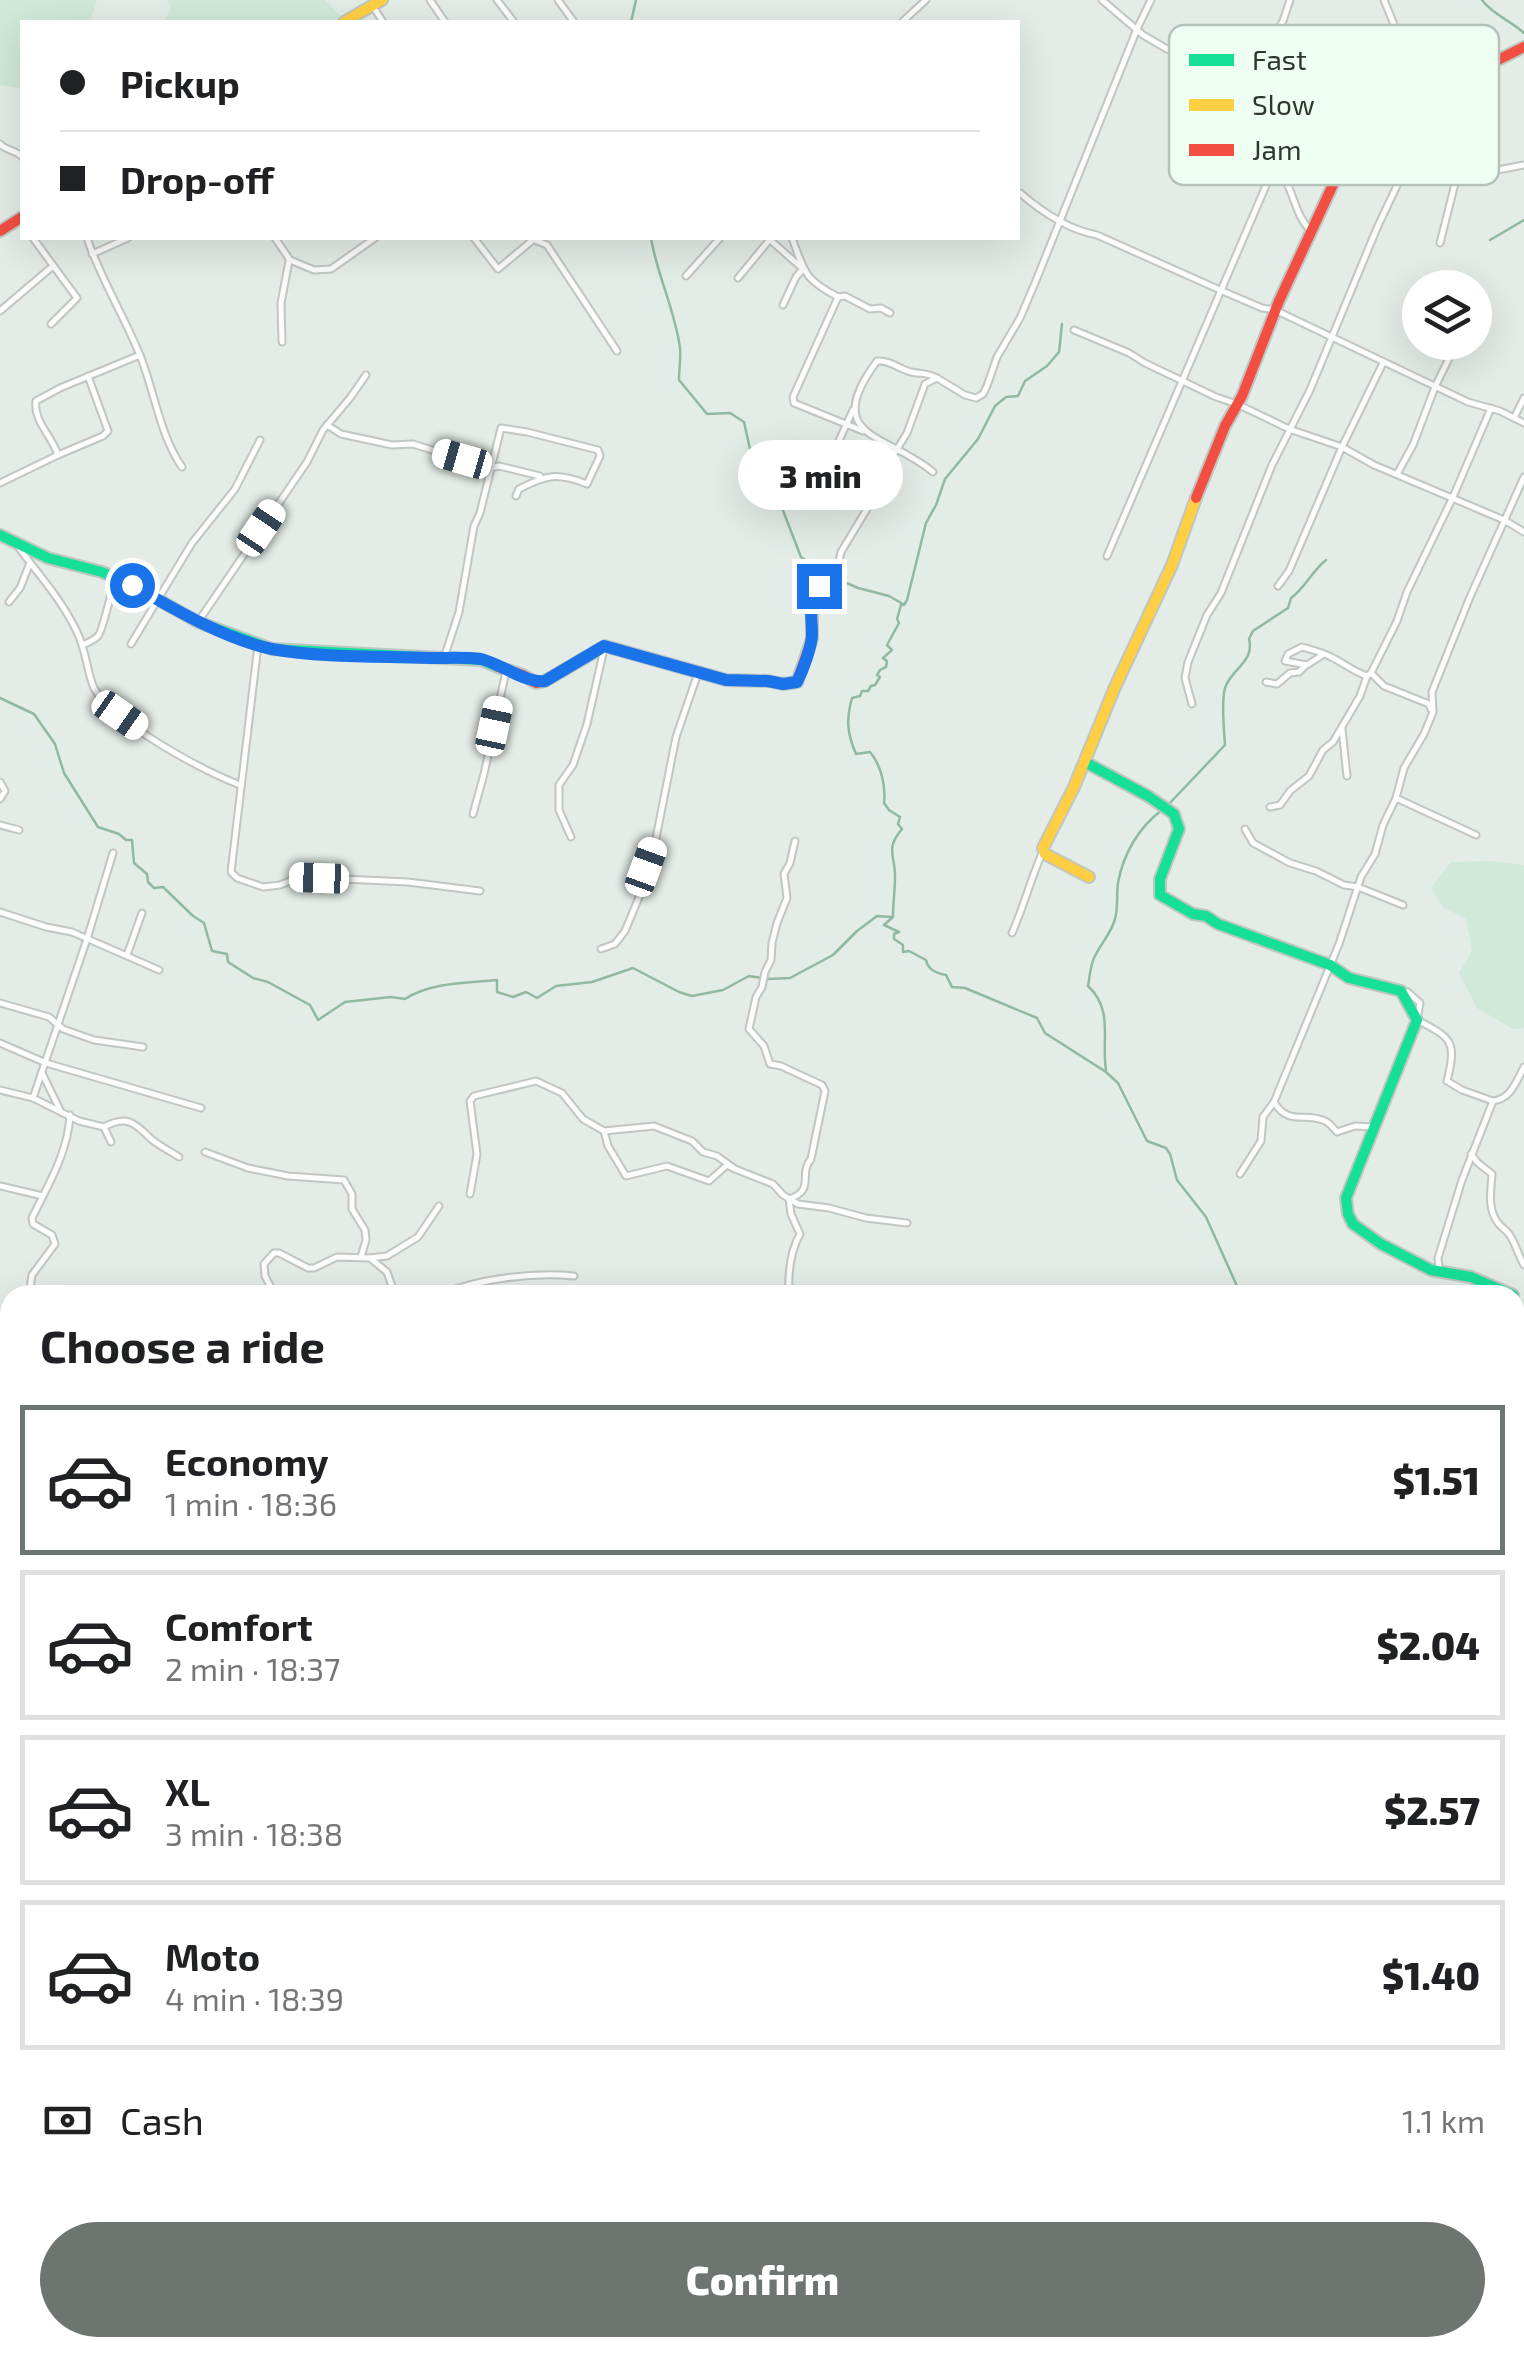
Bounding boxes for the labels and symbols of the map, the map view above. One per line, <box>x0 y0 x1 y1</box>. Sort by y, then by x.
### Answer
legend <box>1169 25 1499 185</box>
text: Fast <box>1252 42 1307 76</box>
text: Slow <box>1252 87 1315 121</box>
text: Jam <box>1252 132 1301 166</box>
car <box>429 436 495 482</box>
callout: 3 min <box>736 441 902 511</box>
car <box>232 495 290 561</box>
route start <box>110 563 155 608</box>
route end <box>797 564 842 609</box>
car <box>87 686 153 744</box>
car <box>473 694 515 758</box>
car <box>622 834 670 900</box>
car <box>288 862 350 894</box>

